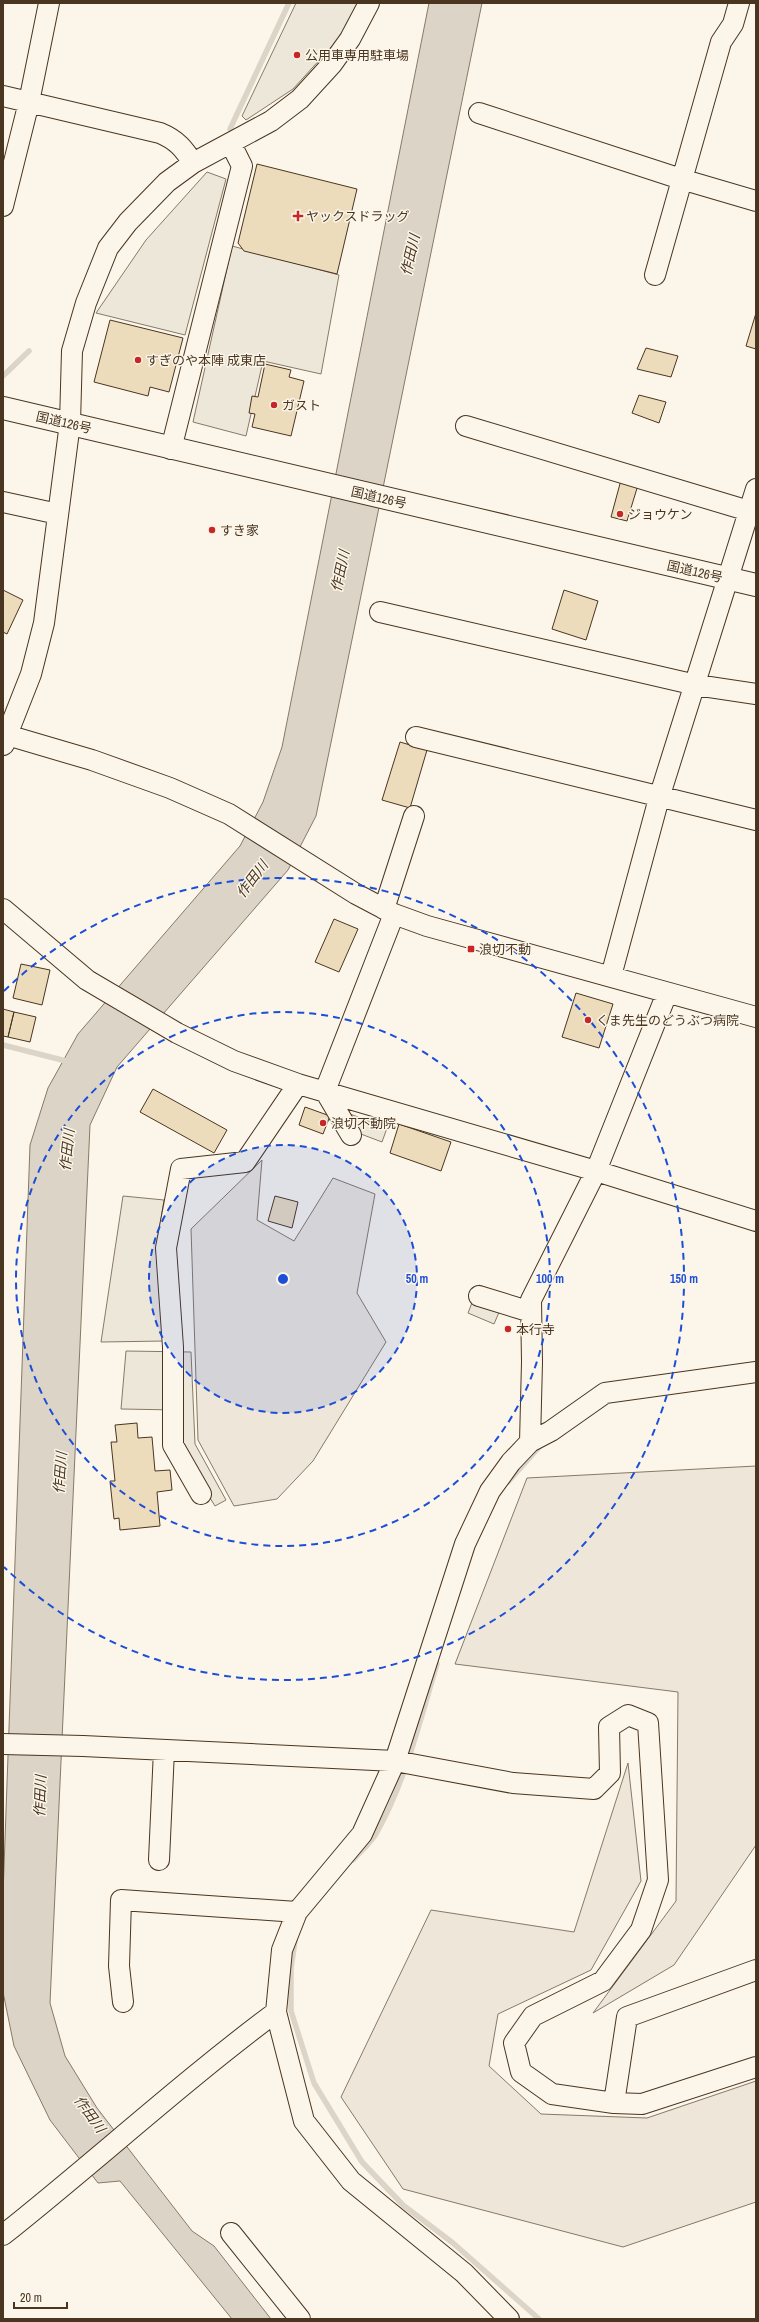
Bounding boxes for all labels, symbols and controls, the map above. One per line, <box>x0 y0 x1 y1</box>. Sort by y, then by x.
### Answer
place label: 公用車専用駐車場 <box>305 47 409 64</box>
marker: 公用車専用駐車場 <box>292 50 302 60</box>
place label: ヤックスドラッグ <box>306 208 410 225</box>
marker: ヤックスドラッグ <box>293 211 303 221</box>
water label: 作田川 <box>397 231 424 277</box>
place label: すぎのや本陣 成東店 <box>146 352 266 369</box>
marker: すぎのや本陣 成東店 <box>133 355 143 365</box>
place label: ガスト <box>282 397 321 414</box>
marker: ガスト <box>269 400 279 410</box>
street label: 国道126号 <box>34 408 93 437</box>
street label: 国道126号 <box>349 483 408 512</box>
place label: ジョウケン <box>628 506 693 523</box>
marker: ジョウケン <box>615 509 625 519</box>
place label: すき家 <box>220 522 259 539</box>
marker: すき家 <box>207 525 217 535</box>
water label: 作田川 <box>327 547 354 593</box>
street label: 国道126号 <box>665 557 724 586</box>
water label: 作田川 <box>232 855 273 901</box>
place label: 浪切不動 <box>479 941 531 958</box>
marker: 浪切不動 <box>466 944 476 954</box>
place label: くま先生のどうぶつ病院 <box>596 1012 739 1029</box>
marker: くま先生のどうぶつ病院 <box>583 1015 593 1025</box>
place label: 浪切不動院 <box>331 1115 396 1132</box>
marker: 浪切不動院 <box>318 1118 328 1128</box>
water label: 作田川 <box>56 1126 78 1172</box>
text: 50 m <box>406 1271 428 1287</box>
text: 100 m <box>536 1271 564 1287</box>
text: 150 m <box>670 1271 698 1287</box>
centre of rings <box>276 1272 290 1286</box>
place label: 本行寺 <box>516 1321 555 1338</box>
marker: 本行寺 <box>503 1324 513 1334</box>
water label: 作田川 <box>50 1449 71 1495</box>
water label: 作田川 <box>30 1773 50 1817</box>
water label: 作田川 <box>70 2092 111 2138</box>
scale bar <box>14 2284 67 2310</box>
text: 20 m <box>20 2290 42 2306</box>

